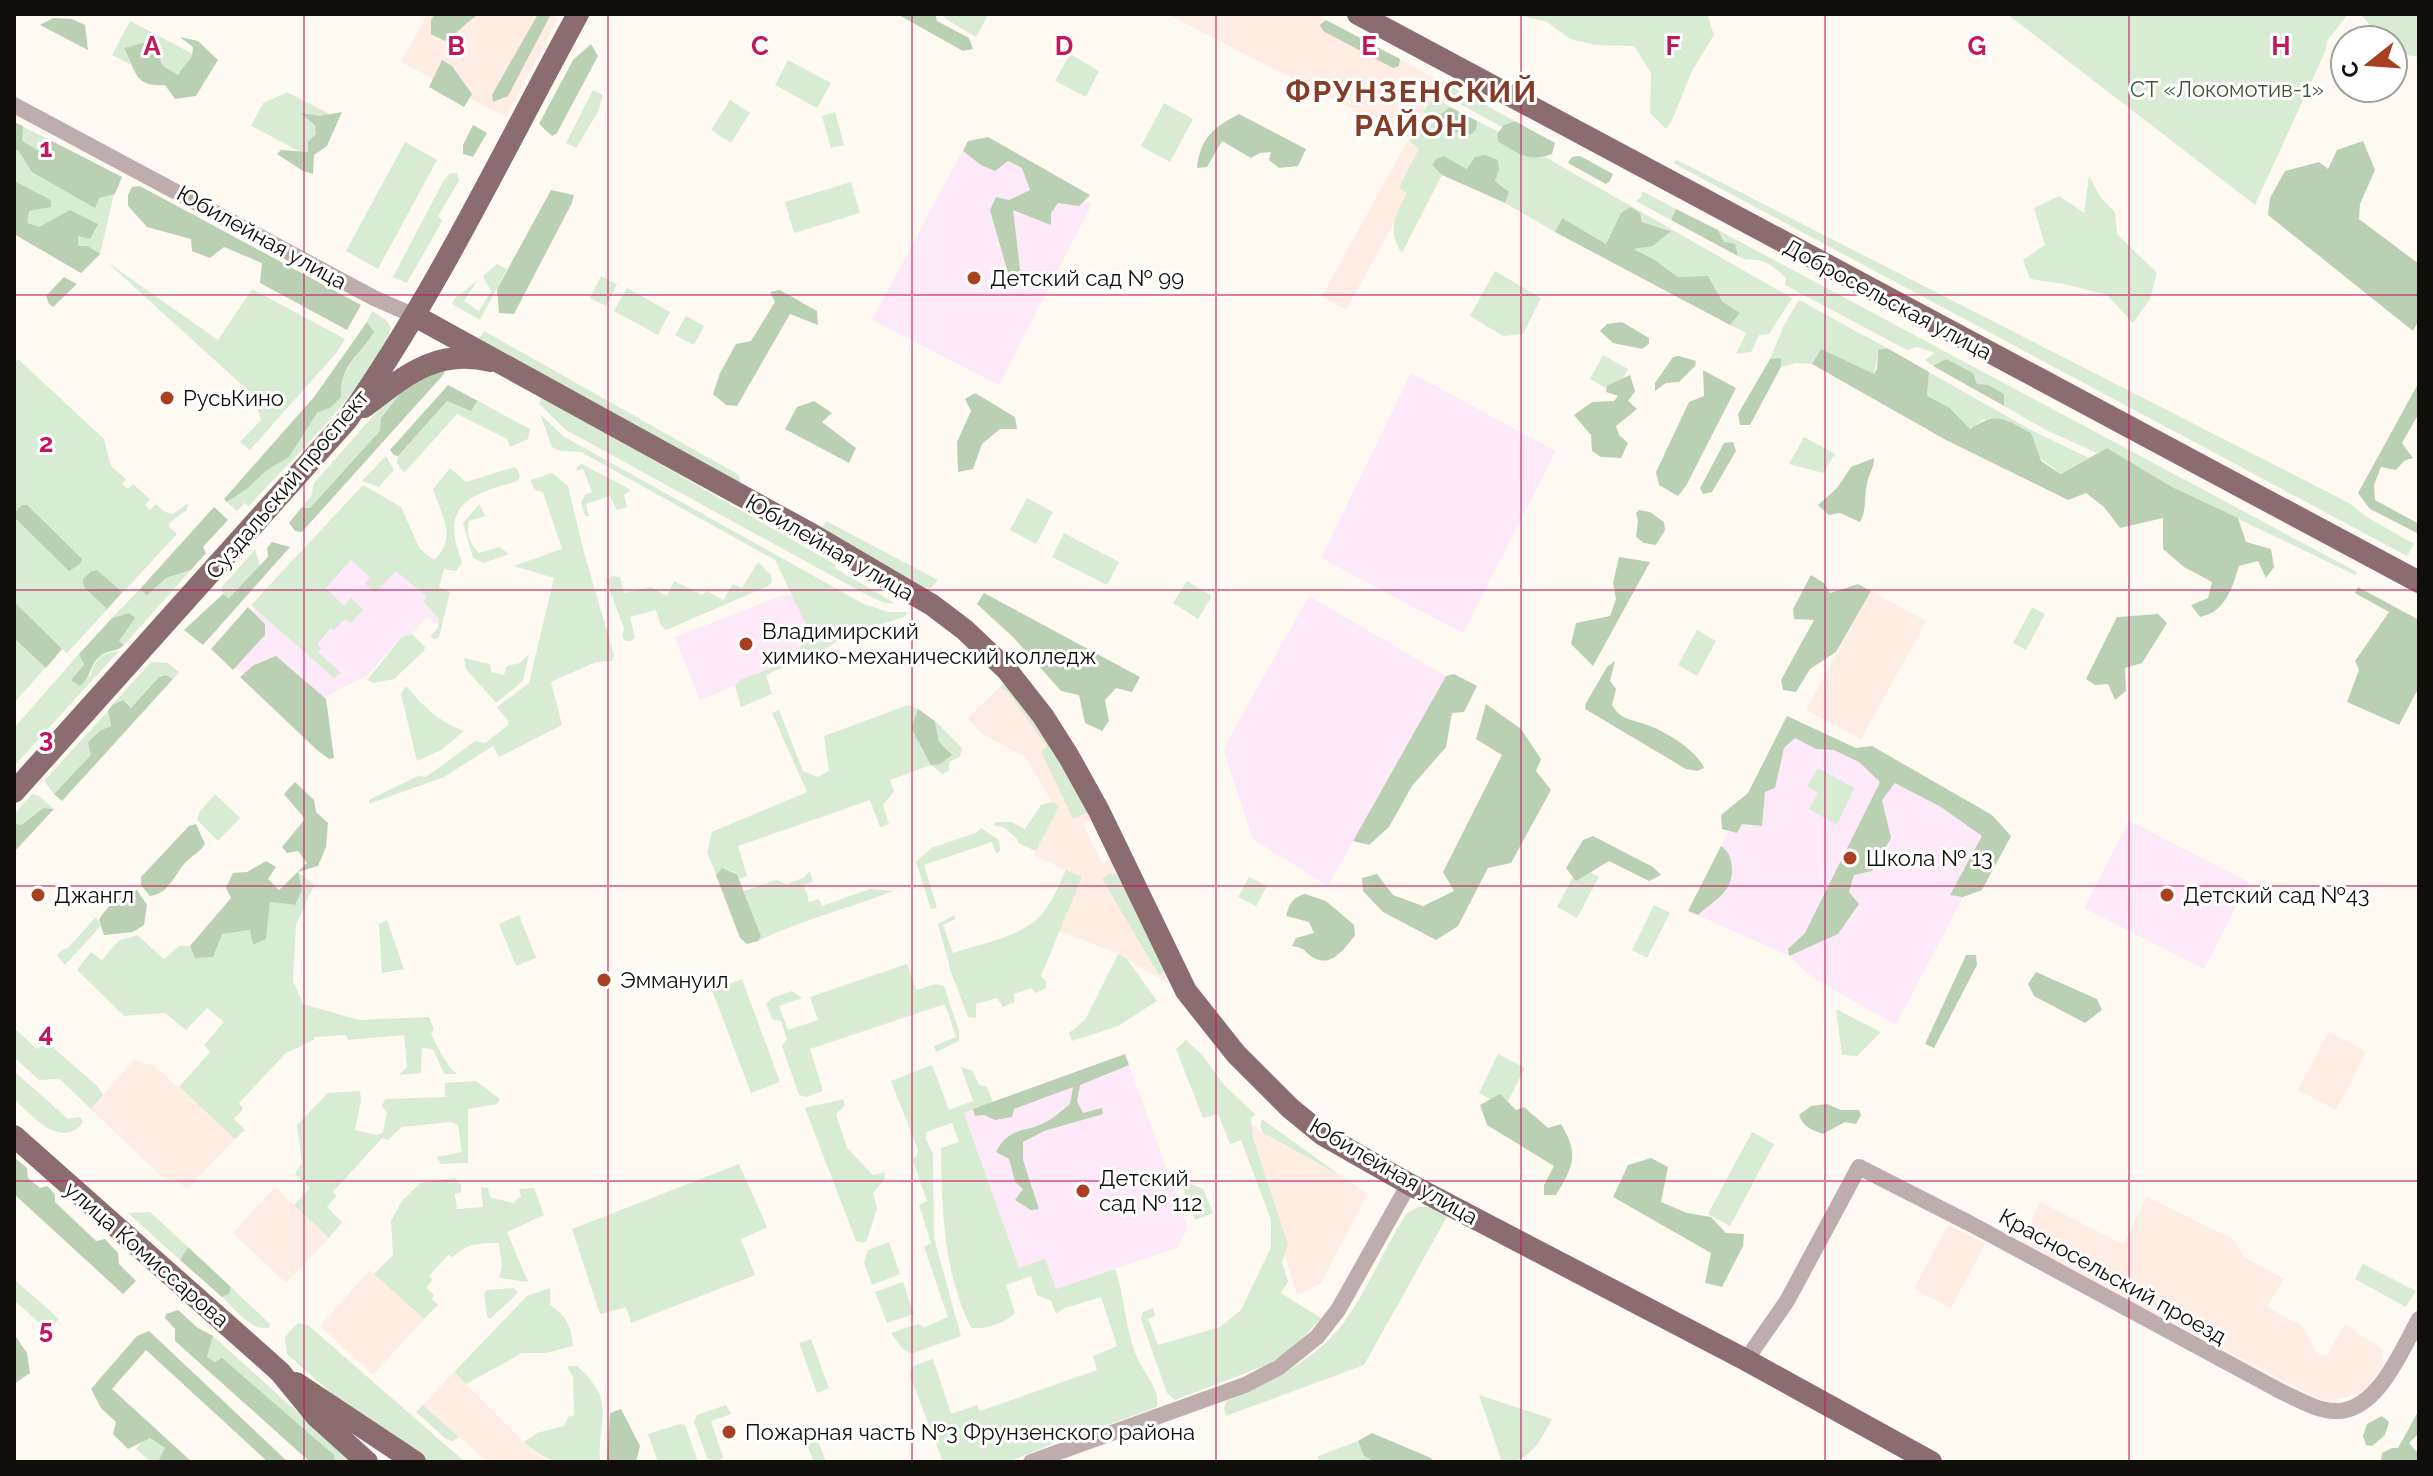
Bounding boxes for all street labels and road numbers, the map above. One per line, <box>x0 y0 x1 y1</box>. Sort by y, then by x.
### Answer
street label: Юбилейная улица <box>173 180 351 294</box>
street label: Добросельская улица <box>1780 233 1996 365</box>
street label: Суздальский проспект <box>200 384 374 584</box>
street label: Юбилейная улица <box>741 488 919 606</box>
street label: Юбилейная улица <box>1305 1112 1483 1230</box>
street label: улица Комиссарова <box>60 1176 234 1332</box>
street label: Красносельский проезд <box>1995 1203 2231 1349</box>

